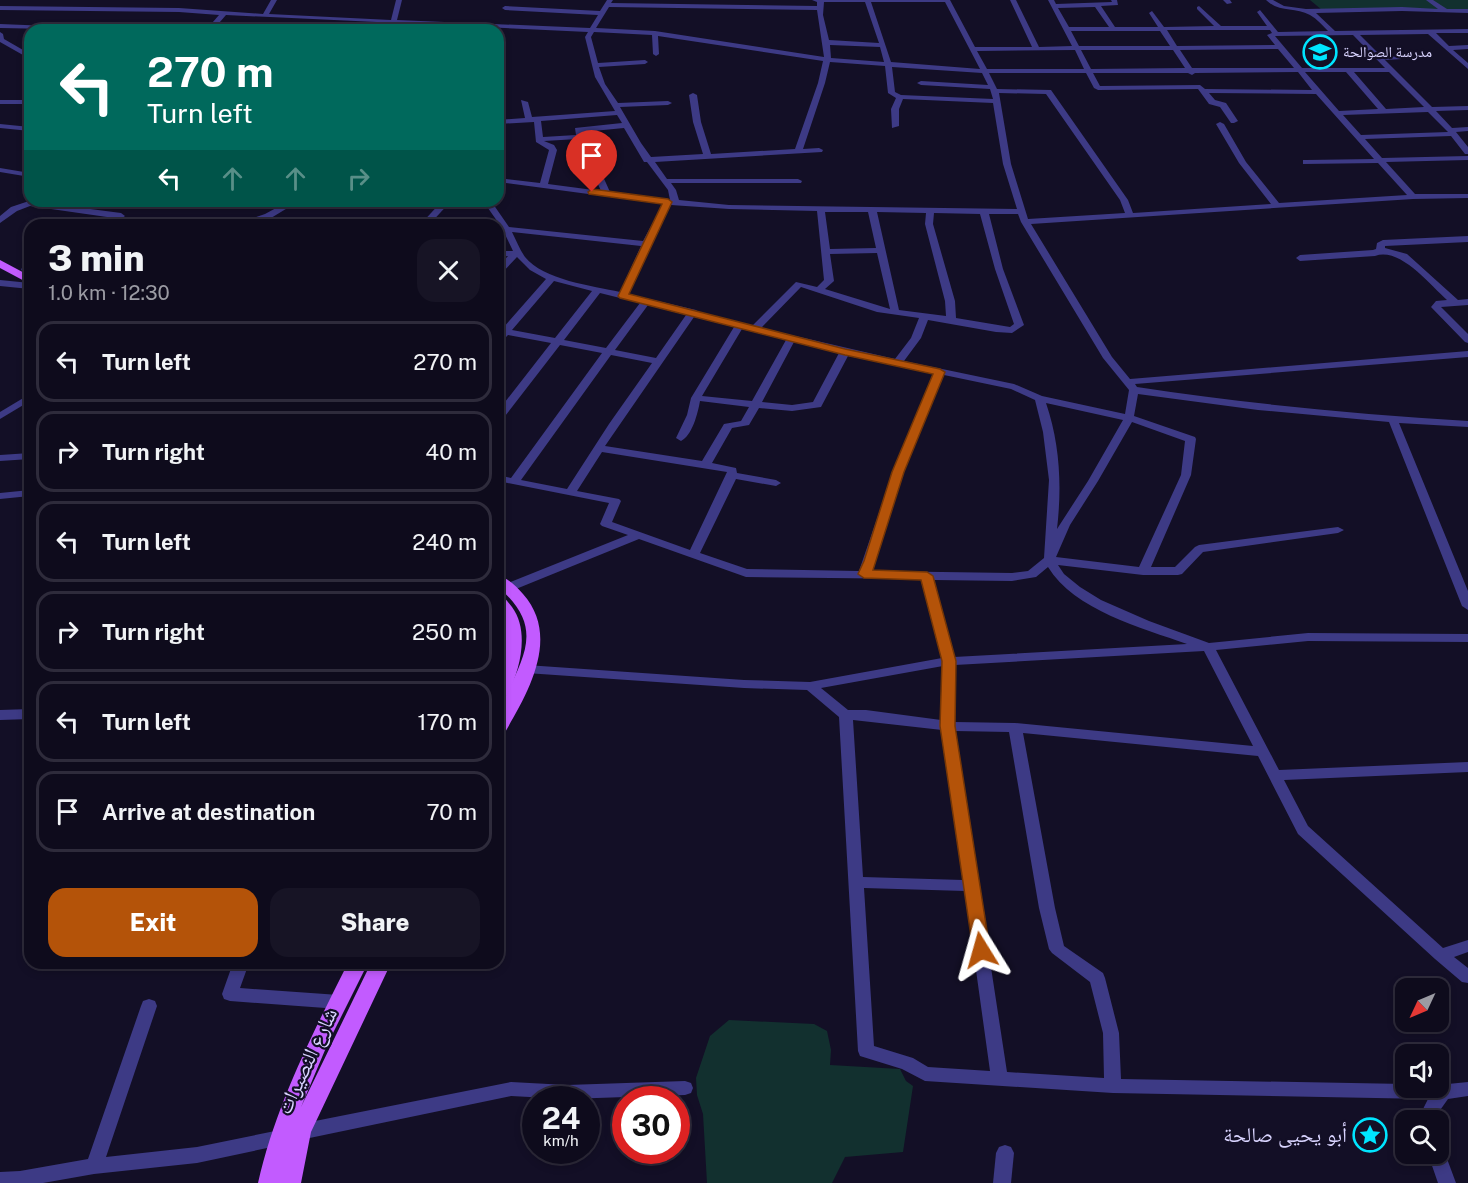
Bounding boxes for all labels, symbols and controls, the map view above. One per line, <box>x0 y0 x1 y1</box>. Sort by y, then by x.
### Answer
school or university icon: مدرسة الصوالحة <box>1302 34 1338 70</box>
place label: مدرسة الصوالحة <box>1343 43 1432 61</box>
text: 270 m <box>147 47 274 96</box>
icon: left <box>48 48 126 126</box>
text: Turn left <box>147 97 253 129</box>
pin <box>566 130 617 192</box>
icon: arrive <box>575 139 608 172</box>
icon: left <box>153 162 186 195</box>
icon: ahead <box>216 162 249 195</box>
icon: ahead <box>279 162 312 195</box>
icon: right <box>342 162 375 195</box>
text: 3 min <box>48 237 145 279</box>
button: close <box>417 239 480 302</box>
text: 1.0 km · 12:30 <box>48 281 170 305</box>
icon: left <box>51 345 84 378</box>
text: Turn left <box>102 349 191 375</box>
text: 270 m <box>413 349 477 375</box>
icon: right <box>51 435 84 468</box>
text: Turn right <box>102 439 205 465</box>
text: 40 m <box>425 439 477 465</box>
icon: left <box>51 525 84 558</box>
text: Turn left <box>102 529 191 555</box>
text: 240 m <box>412 529 477 555</box>
icon: right <box>51 615 84 648</box>
text: Turn right <box>102 619 205 645</box>
text: 250 m <box>412 619 477 645</box>
icon: left <box>51 705 84 738</box>
text: Turn left <box>102 709 191 735</box>
text: 170 m <box>417 709 477 735</box>
icon: arrive <box>51 795 84 828</box>
text: Arrive at destination <box>102 799 315 825</box>
text: 70 m <box>426 799 477 825</box>
button: Exit <box>48 888 258 957</box>
button: Share <box>270 888 480 957</box>
position arrow <box>949 918 1013 982</box>
north arrow <box>1395 978 1449 1032</box>
map controls <box>1395 978 1449 1164</box>
street label: شارع النصيرات <box>271 1004 343 1118</box>
button: sound <box>1395 1044 1449 1098</box>
speed limit sign: 30 <box>612 1086 690 1164</box>
text: 24 <box>542 1100 580 1136</box>
button: search <box>1395 1110 1449 1164</box>
place icon: أبو يحيى صالحة <box>1352 1117 1388 1153</box>
place label: أبو يحيى صالحة <box>1223 1122 1347 1148</box>
text: km/h <box>543 1132 579 1149</box>

